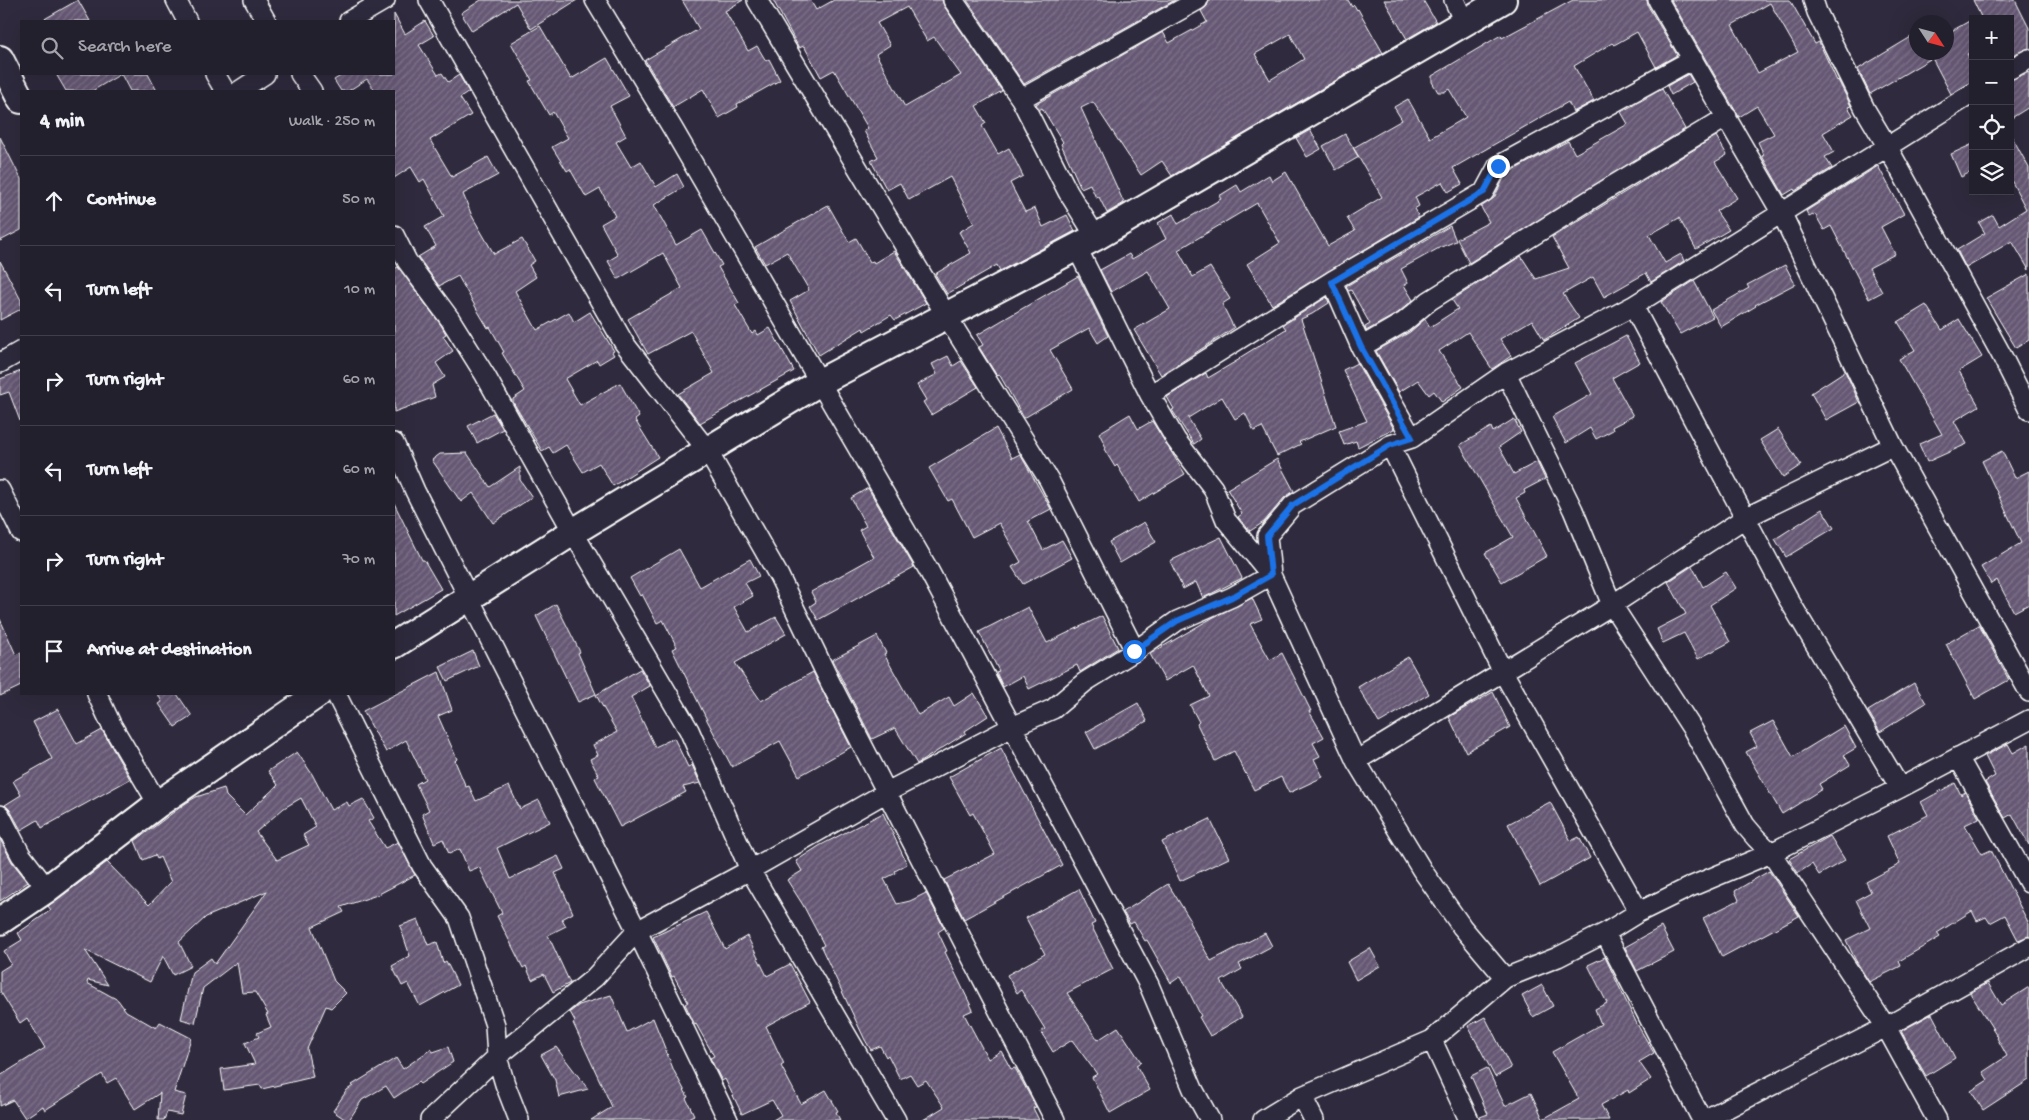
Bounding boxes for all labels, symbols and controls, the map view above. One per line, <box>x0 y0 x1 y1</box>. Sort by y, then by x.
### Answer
north arrow <box>1909 15 1954 60</box>
map controls <box>1969 15 2014 195</box>
button: + <box>1969 15 2014 60</box>
search box <box>20 20 395 75</box>
icon: search <box>38 34 66 62</box>
text: Search here <box>78 36 172 59</box>
button: − <box>1969 60 2014 105</box>
button: locate <box>1969 105 2014 150</box>
text: 4 min <box>40 110 84 135</box>
text: Walk · 250 m <box>289 113 375 132</box>
button: layers <box>1969 150 2014 195</box>
route end <box>1487 155 1510 178</box>
icon: ahead <box>40 187 68 215</box>
text: Continue <box>87 189 156 212</box>
text: 50 m <box>342 191 375 210</box>
icon: left <box>40 277 68 305</box>
text: Turn left <box>87 279 151 302</box>
text: 10 m <box>344 281 375 300</box>
icon: right <box>40 367 68 395</box>
text: Turn right <box>87 369 163 392</box>
text: 60 m <box>343 371 375 390</box>
icon: left <box>40 457 68 485</box>
text: Turn left <box>87 459 151 482</box>
text: 60 m <box>343 461 375 480</box>
icon: right <box>40 547 68 575</box>
text: Turn right <box>87 549 163 572</box>
text: 70 m <box>342 551 375 570</box>
icon: arrive <box>40 637 68 665</box>
text: Arrive at destination <box>87 639 251 662</box>
route start <box>1123 640 1146 663</box>

